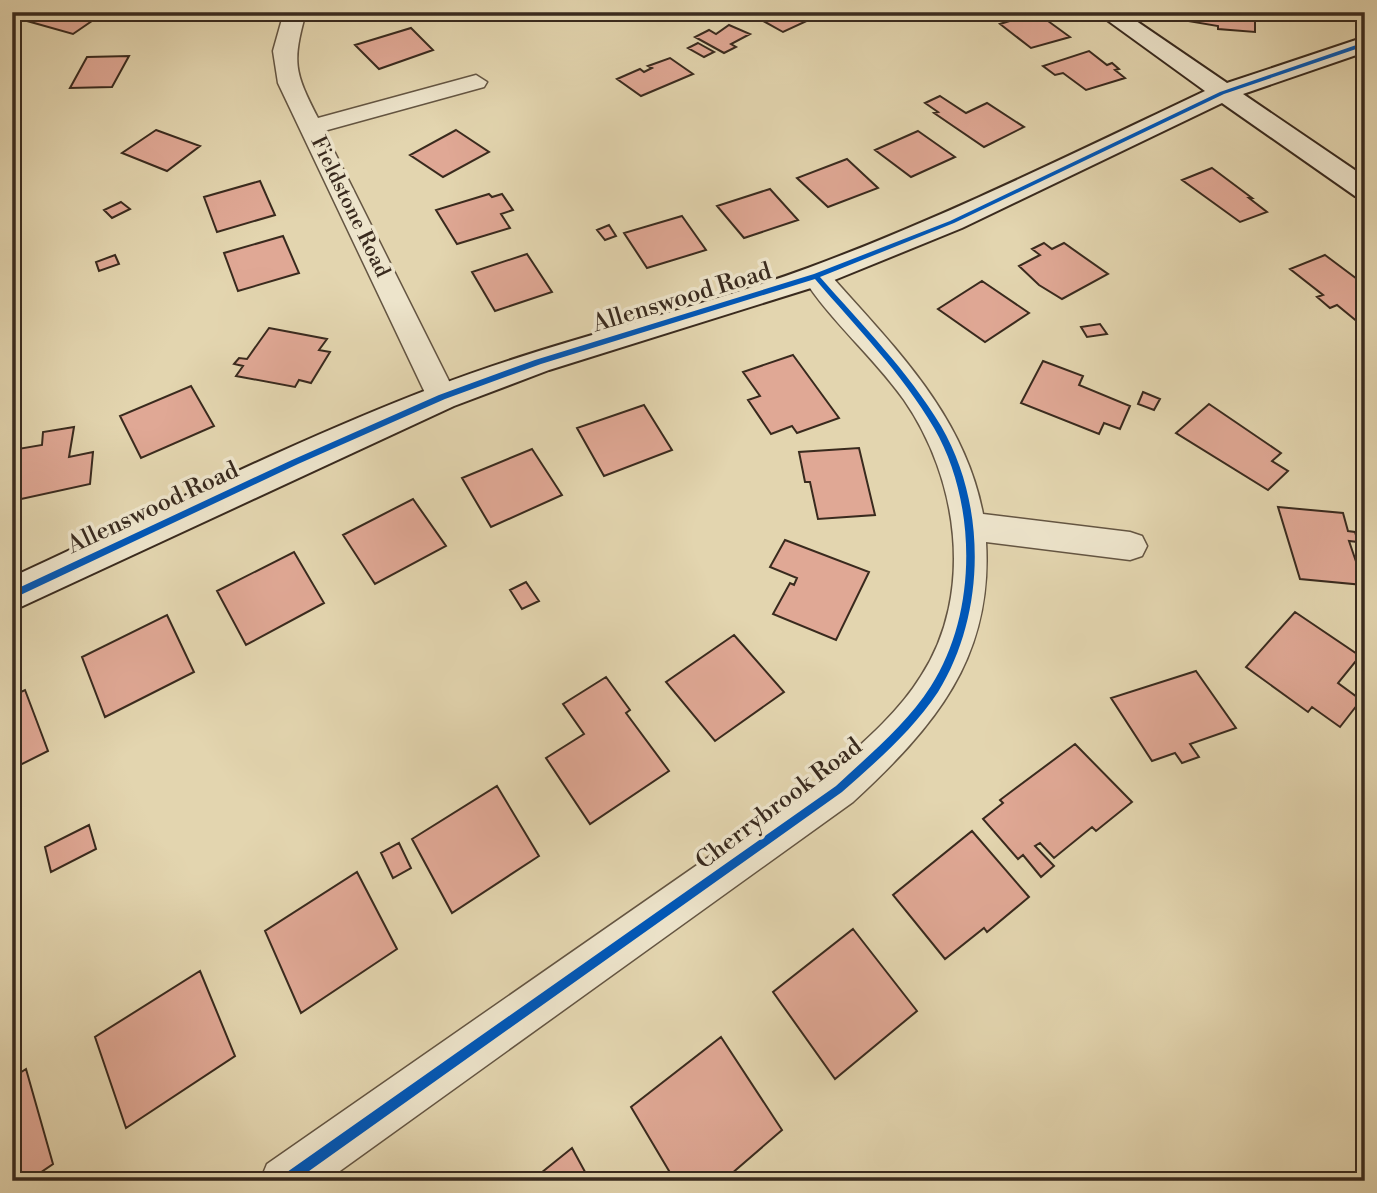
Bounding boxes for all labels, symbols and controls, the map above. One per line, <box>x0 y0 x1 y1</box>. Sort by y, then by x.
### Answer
street label: Fieldstone Road <box>305 132 395 282</box>
street label: Allenswood Road <box>588 256 775 340</box>
street label: Allenswood Road <box>62 455 244 561</box>
street label: Cherrybrook Road <box>690 731 868 876</box>

